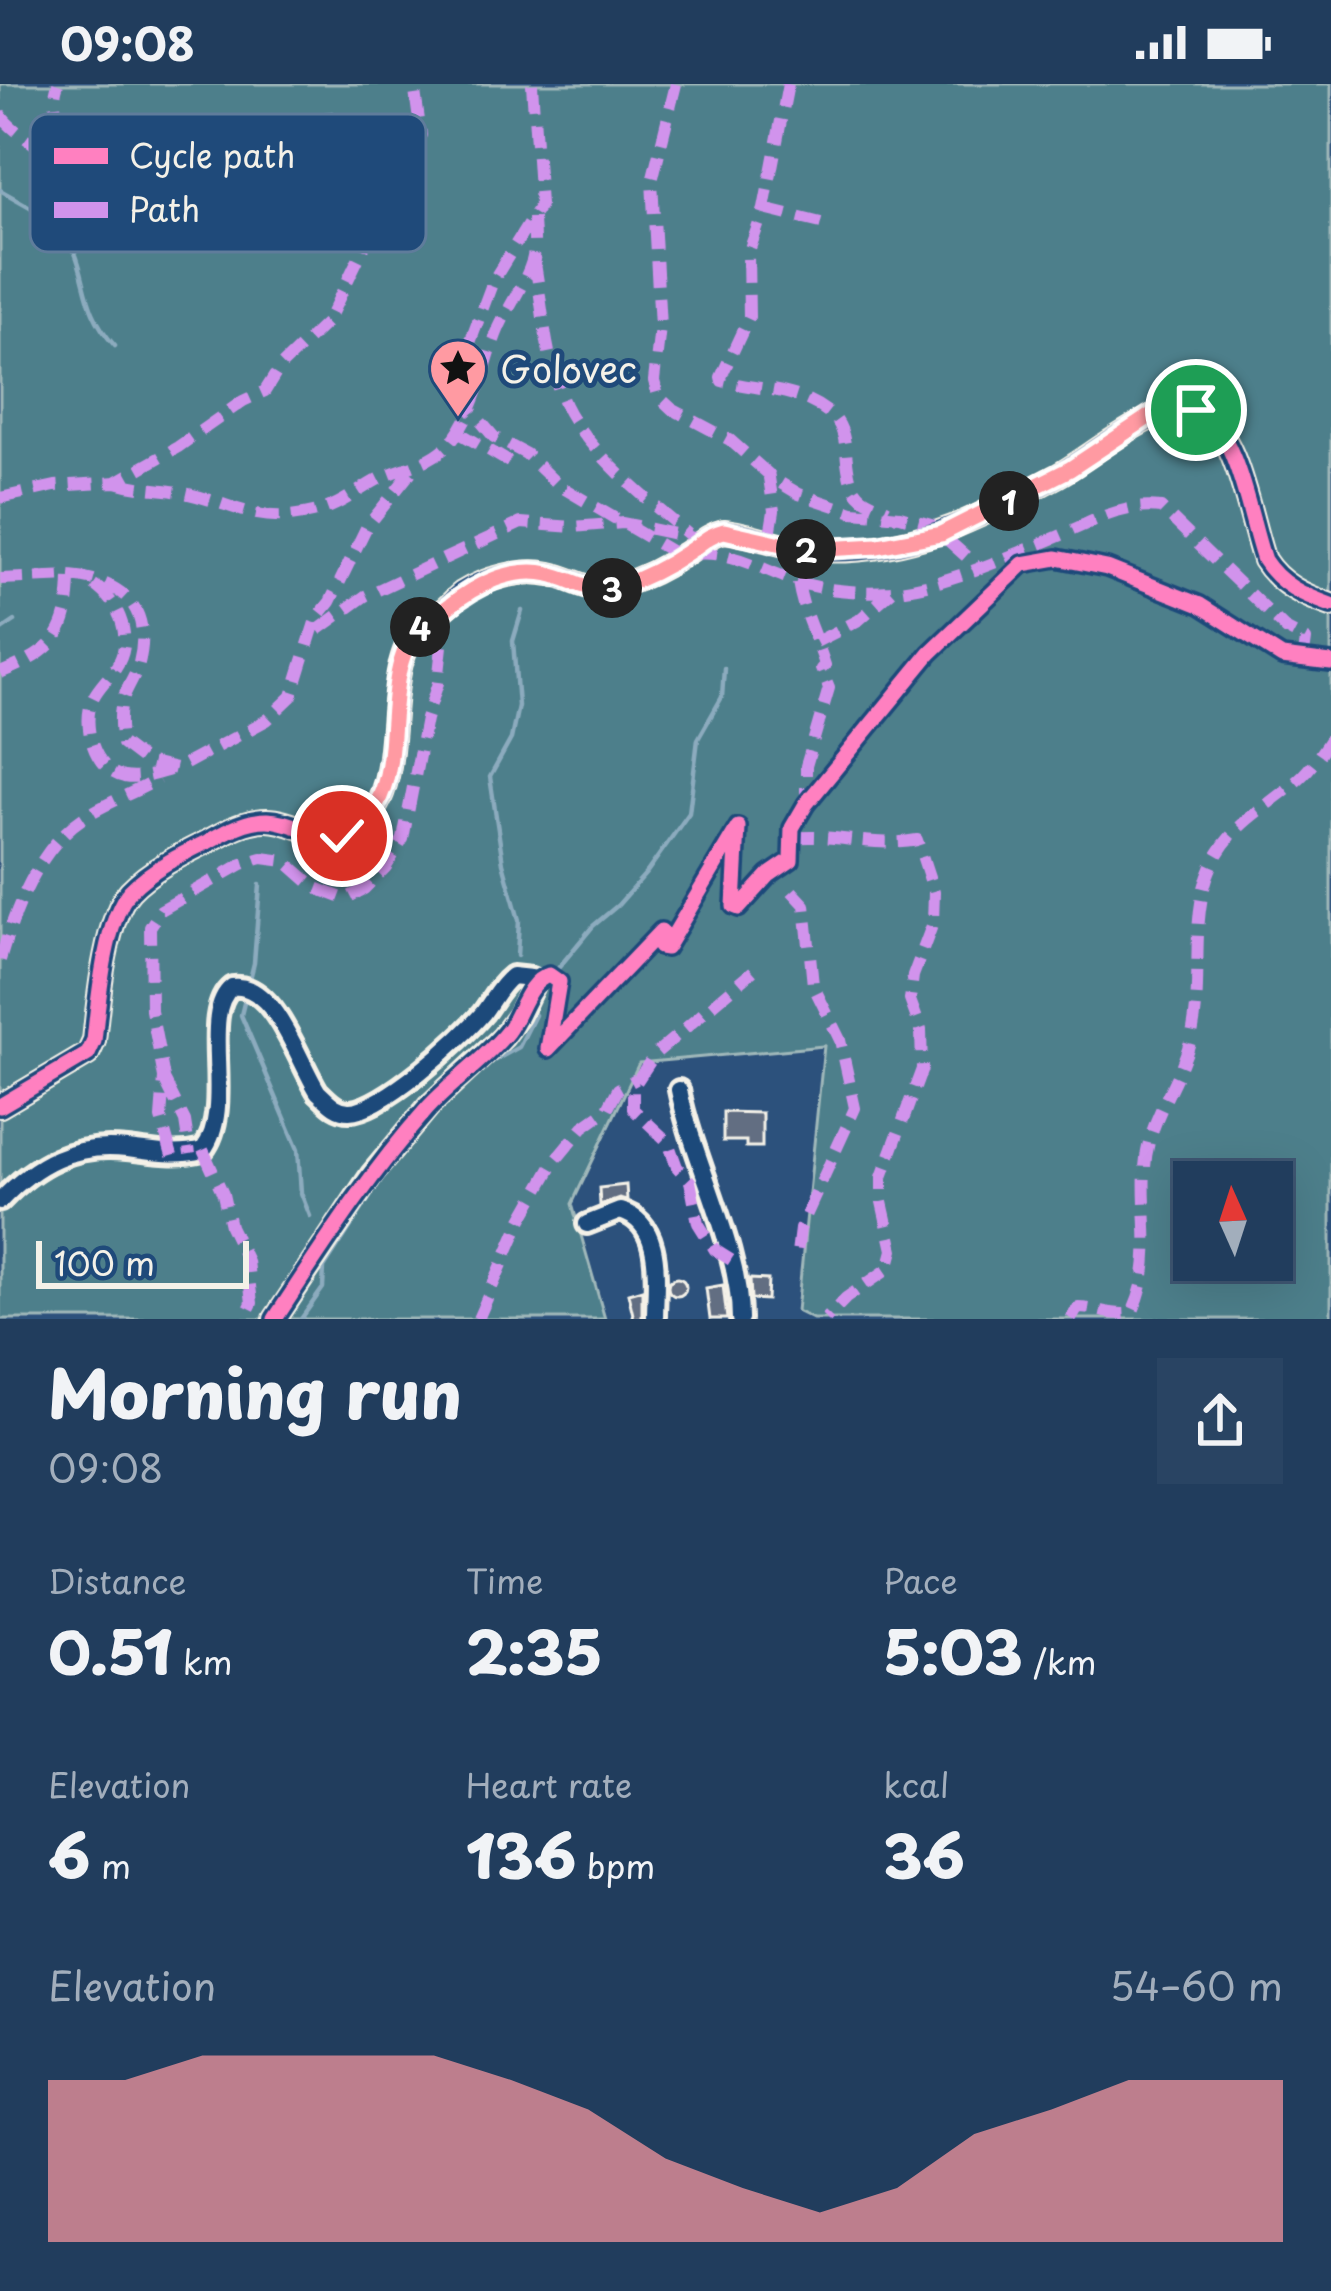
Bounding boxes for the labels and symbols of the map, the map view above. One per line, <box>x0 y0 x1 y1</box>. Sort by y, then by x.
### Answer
legend <box>30 114 426 252</box>
text: Cycle path <box>129 129 295 179</box>
text: Path <box>129 183 200 233</box>
place icon: Golovec <box>427 337 489 419</box>
place label: Golovec <box>500 341 637 395</box>
pin <box>1145 359 1247 461</box>
pin: 1 <box>979 471 1039 531</box>
pin: 2 <box>776 519 836 579</box>
pin: 3 <box>582 558 642 618</box>
pin: 4 <box>390 597 450 657</box>
pin <box>291 785 393 887</box>
north arrow <box>1173 1161 1293 1281</box>
scale bar <box>36 1235 249 1288</box>

